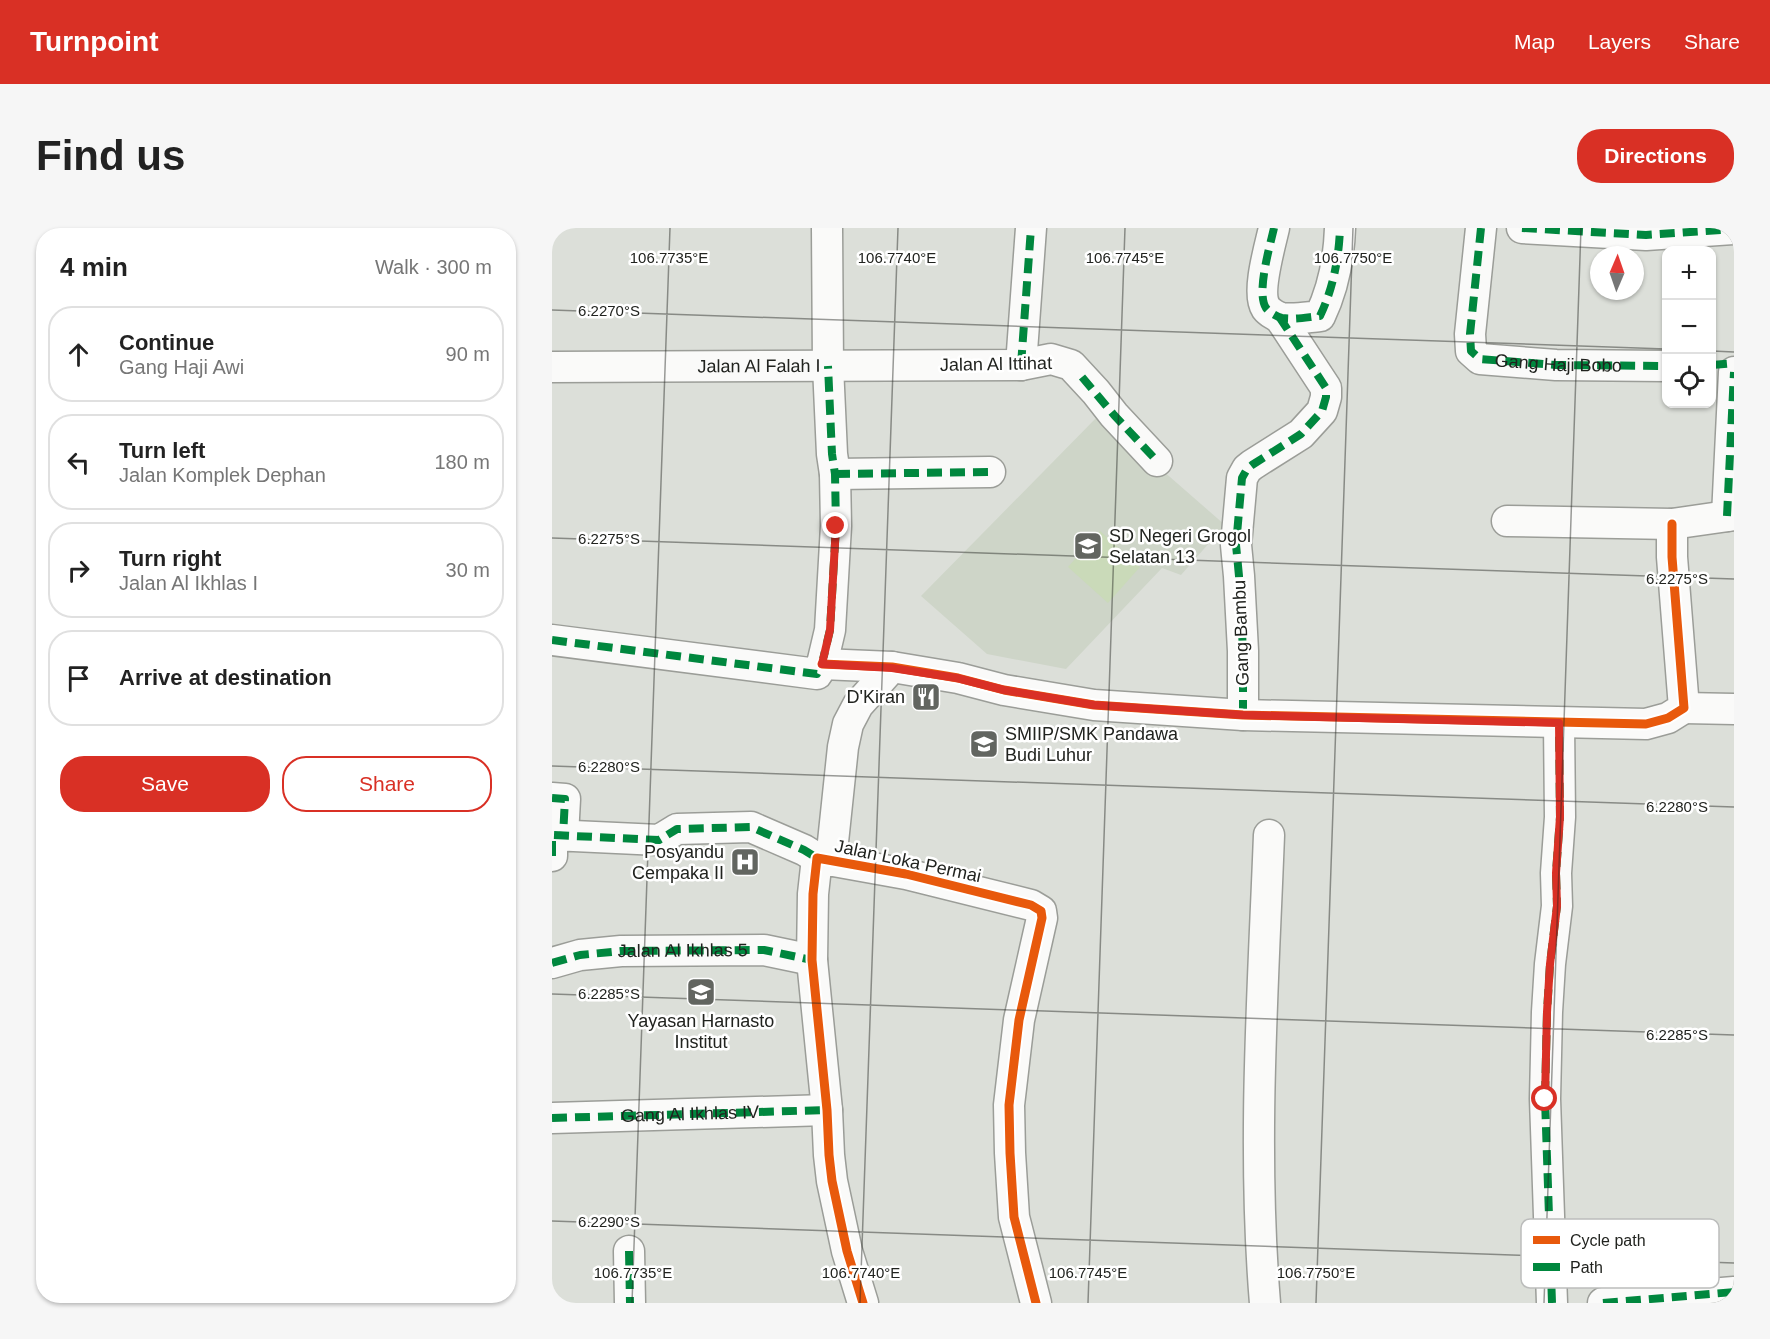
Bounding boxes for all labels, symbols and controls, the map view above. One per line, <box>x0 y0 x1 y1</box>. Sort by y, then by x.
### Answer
text: Turnpoint <box>30 26 159 57</box>
text: Map <box>1514 30 1555 53</box>
text: Layers <box>1588 30 1651 53</box>
text: Share <box>1684 30 1740 53</box>
button: Directions <box>1577 129 1734 183</box>
text: Find us <box>36 132 185 179</box>
north arrow <box>1590 246 1644 300</box>
map controls <box>1662 246 1716 408</box>
button: + <box>1662 246 1716 300</box>
text: 106.7735°E <box>630 249 708 266</box>
text: 106.7740°E <box>858 249 936 266</box>
text: 106.7745°E <box>1086 249 1164 266</box>
text: 106.7750°E <box>1314 249 1392 266</box>
text: 4 min <box>60 252 128 282</box>
text: Walk · 300 m <box>375 256 492 278</box>
button: − <box>1662 300 1716 354</box>
text: 6.2270°S <box>578 302 640 319</box>
text: Continue <box>119 330 214 355</box>
icon: ahead <box>62 338 95 371</box>
text: 90 m <box>446 343 490 365</box>
street label: Gang Haji Bobo <box>1494 350 1622 376</box>
street label: Jalan Al Ittihat <box>940 353 1052 375</box>
button: locate <box>1662 354 1716 408</box>
text: Gang Haji Awi <box>119 356 244 378</box>
street label: Jalan Al Falah I <box>697 356 821 376</box>
text: Turn left <box>119 438 205 463</box>
icon: left <box>62 446 95 479</box>
text: 180 m <box>434 451 490 473</box>
text: Jalan Komplek Dephan <box>119 464 326 486</box>
route end <box>822 512 848 538</box>
place label: SD Negeri Grogol Selatan 13 <box>1109 526 1251 567</box>
text: 6.2275°S <box>578 530 640 547</box>
school or university icon: SD Negeri Grogol Selatan 13 <box>1072 530 1104 562</box>
text: Turn right <box>119 546 221 571</box>
icon: right <box>62 554 95 587</box>
text: 30 m <box>446 559 490 581</box>
text: 6.2275°S <box>1646 570 1708 587</box>
text: Jalan Al Ikhlas I <box>119 572 258 594</box>
street label: Gang Bambu <box>1229 580 1253 686</box>
icon: arrive <box>62 662 95 695</box>
text: Arrive at destination <box>119 665 332 690</box>
restaurant icon: D'Kiran <box>910 681 942 713</box>
place label: D'Kiran <box>847 687 905 707</box>
place label: SMIIP/SMK Pandawa Budi Luhur <box>1005 724 1179 765</box>
school or university icon: SMIIP/SMK Pandawa Budi Luhur <box>968 728 1000 760</box>
button: Save <box>60 756 270 812</box>
button: Share <box>282 756 492 812</box>
text: 6.2280°S <box>578 758 640 775</box>
text: 6.2280°S <box>1646 798 1708 815</box>
street label: Jalan Loka Permai <box>833 836 983 886</box>
place label: Posyandu Cempaka II <box>632 842 724 883</box>
hospital icon: Posyandu Cempaka II <box>729 846 761 878</box>
street label: Jalan Al Ikhlas 5 <box>618 940 748 961</box>
school or university icon: Yayasan Harnasto Institut <box>685 976 717 1008</box>
text: 6.2285°S <box>578 985 640 1002</box>
place label: Yayasan Harnasto Institut <box>628 1011 774 1052</box>
text: 6.2285°S <box>1646 1026 1708 1043</box>
route start <box>1531 1085 1557 1111</box>
street label: Gang Al Ikhlas IV <box>621 1102 759 1126</box>
text: 6.2290°S <box>578 1213 640 1230</box>
legend <box>1521 1219 1719 1288</box>
text: Cycle path <box>1570 1232 1646 1249</box>
text: Path <box>1570 1259 1603 1276</box>
text: 106.7735°E <box>594 1264 672 1281</box>
text: 106.7740°E <box>822 1264 900 1281</box>
text: 106.7745°E <box>1049 1264 1127 1281</box>
text: 106.7750°E <box>1277 1264 1355 1281</box>

